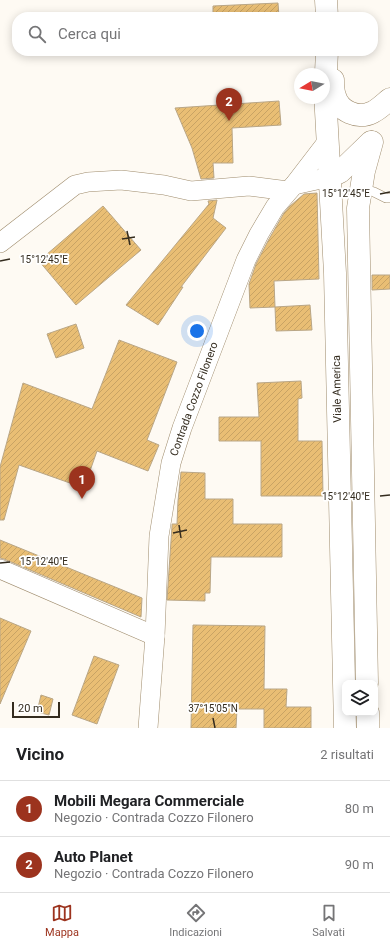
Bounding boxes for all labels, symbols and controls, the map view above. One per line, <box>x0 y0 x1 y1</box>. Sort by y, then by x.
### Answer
search box <box>12 12 378 56</box>
icon: search <box>26 23 48 45</box>
text: Cerca qui <box>58 25 121 43</box>
north arrow <box>294 68 330 104</box>
pin: 2 <box>216 88 242 121</box>
text: 15°12'45"E <box>322 188 370 199</box>
text: 15°12'45"E <box>20 254 68 265</box>
your location <box>187 321 207 341</box>
street label: Contrada Cozzo Filonero <box>167 340 221 458</box>
street label: Viale America <box>330 355 344 423</box>
pin: 1 <box>69 466 95 499</box>
text: 15°12'40"E <box>322 491 370 502</box>
text: 15°12'40"E <box>20 556 68 567</box>
map controls <box>342 680 378 716</box>
button: layers <box>342 680 378 716</box>
scale bar <box>12 700 60 719</box>
text: 20 m <box>18 702 43 715</box>
text: 37°15'05"N <box>188 703 238 714</box>
text: Vicino <box>16 744 64 764</box>
text: 2 risultati <box>320 747 374 762</box>
text: Mobili Megara Commerciale <box>54 792 244 810</box>
text: 1 <box>25 801 33 816</box>
text: 80 m <box>345 801 374 816</box>
text: Negozio · Contrada Cozzo Filonero <box>54 810 254 825</box>
text: Auto Planet <box>54 848 133 866</box>
text: 2 <box>25 857 33 872</box>
text: 90 m <box>345 857 374 872</box>
text: Negozio · Contrada Cozzo Filonero <box>54 866 254 881</box>
tab: Mappa <box>45 902 79 939</box>
tab: Indicazioni <box>169 902 222 939</box>
tab: Salvati <box>312 902 345 939</box>

